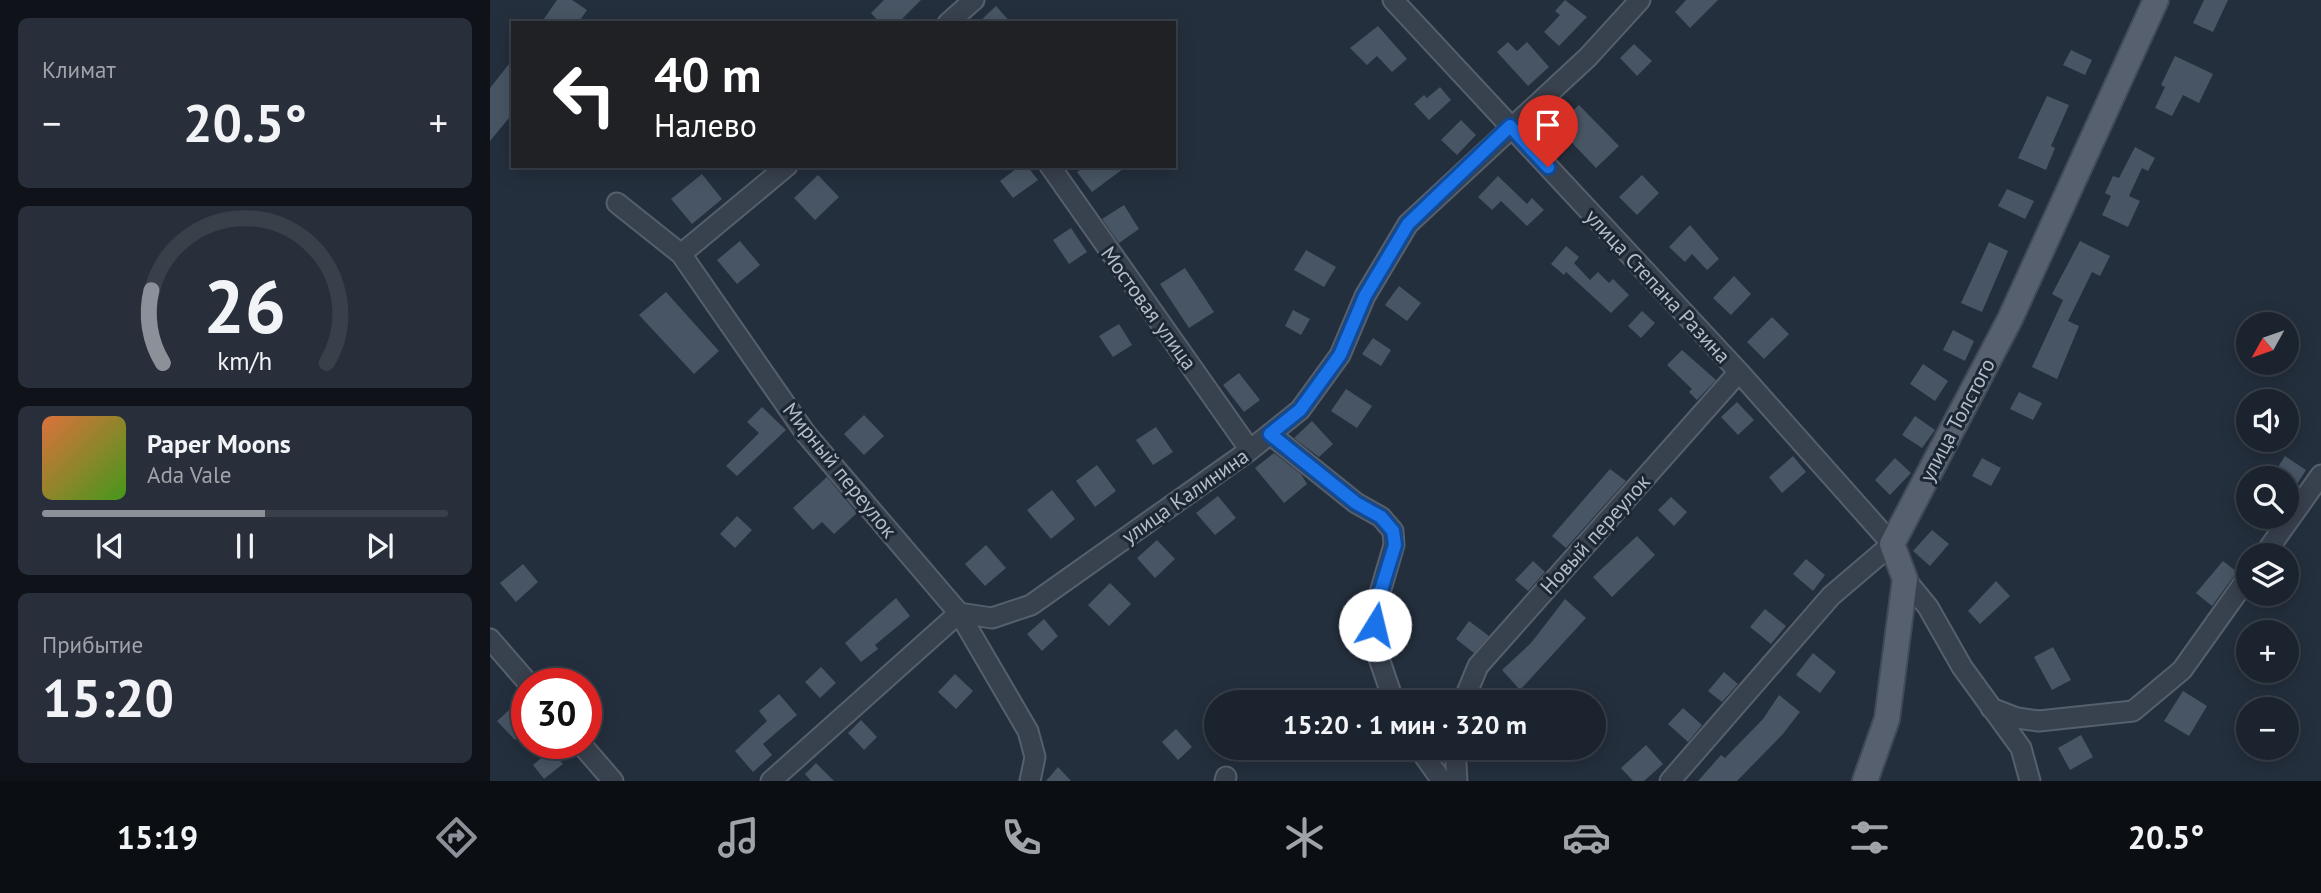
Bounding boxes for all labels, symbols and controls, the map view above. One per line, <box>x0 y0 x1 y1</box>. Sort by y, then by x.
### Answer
text: 40 m <box>654 42 761 106</box>
icon: left <box>539 49 630 140</box>
text: Климат <box>42 55 116 84</box>
text: 20.5° <box>183 89 307 156</box>
pin <box>1518 95 1578 167</box>
text: − <box>42 98 61 147</box>
text: + <box>429 98 448 147</box>
text: Налево <box>654 104 757 146</box>
icon: arrive <box>1529 106 1567 144</box>
street label: улица Степана Разина <box>1579 203 1737 369</box>
street label: Мостовая улица <box>1095 241 1203 375</box>
text: 26 <box>204 259 286 353</box>
north arrow <box>2236 312 2300 374</box>
map controls <box>2236 312 2299 760</box>
text: km/h <box>218 344 272 376</box>
street label: улица Толстого <box>1913 354 2001 486</box>
button: sound <box>2236 389 2299 452</box>
street label: Мирный переулок <box>777 397 903 543</box>
text: Paper Moons <box>147 427 291 460</box>
street label: улица Калинина <box>1116 442 1254 550</box>
text: Ada Vale <box>147 460 231 489</box>
button: search <box>2236 466 2299 529</box>
street label: Новый переулок <box>1534 469 1656 599</box>
icon: previous <box>91 527 129 565</box>
icon: pause <box>226 527 264 565</box>
icon: next <box>361 527 399 565</box>
button: layers <box>2236 543 2299 606</box>
position arrow <box>1338 588 1412 662</box>
button: + <box>2236 620 2299 683</box>
text: Прибытие <box>42 630 143 659</box>
text: 15:20 <box>42 664 174 731</box>
speed limit sign: 30 <box>511 668 602 759</box>
button: − <box>2236 697 2299 760</box>
text: 15:20 · 1 мин · 320 m <box>1283 708 1527 741</box>
icon: directions <box>432 813 481 862</box>
icon: music <box>714 813 763 862</box>
icon: phone <box>997 813 1046 862</box>
icon: climate <box>1280 813 1329 862</box>
icon: car <box>1562 813 1611 862</box>
icon: filters <box>1845 813 1894 862</box>
text: 15:19 <box>117 816 198 858</box>
text: 20.5° <box>2128 816 2204 858</box>

